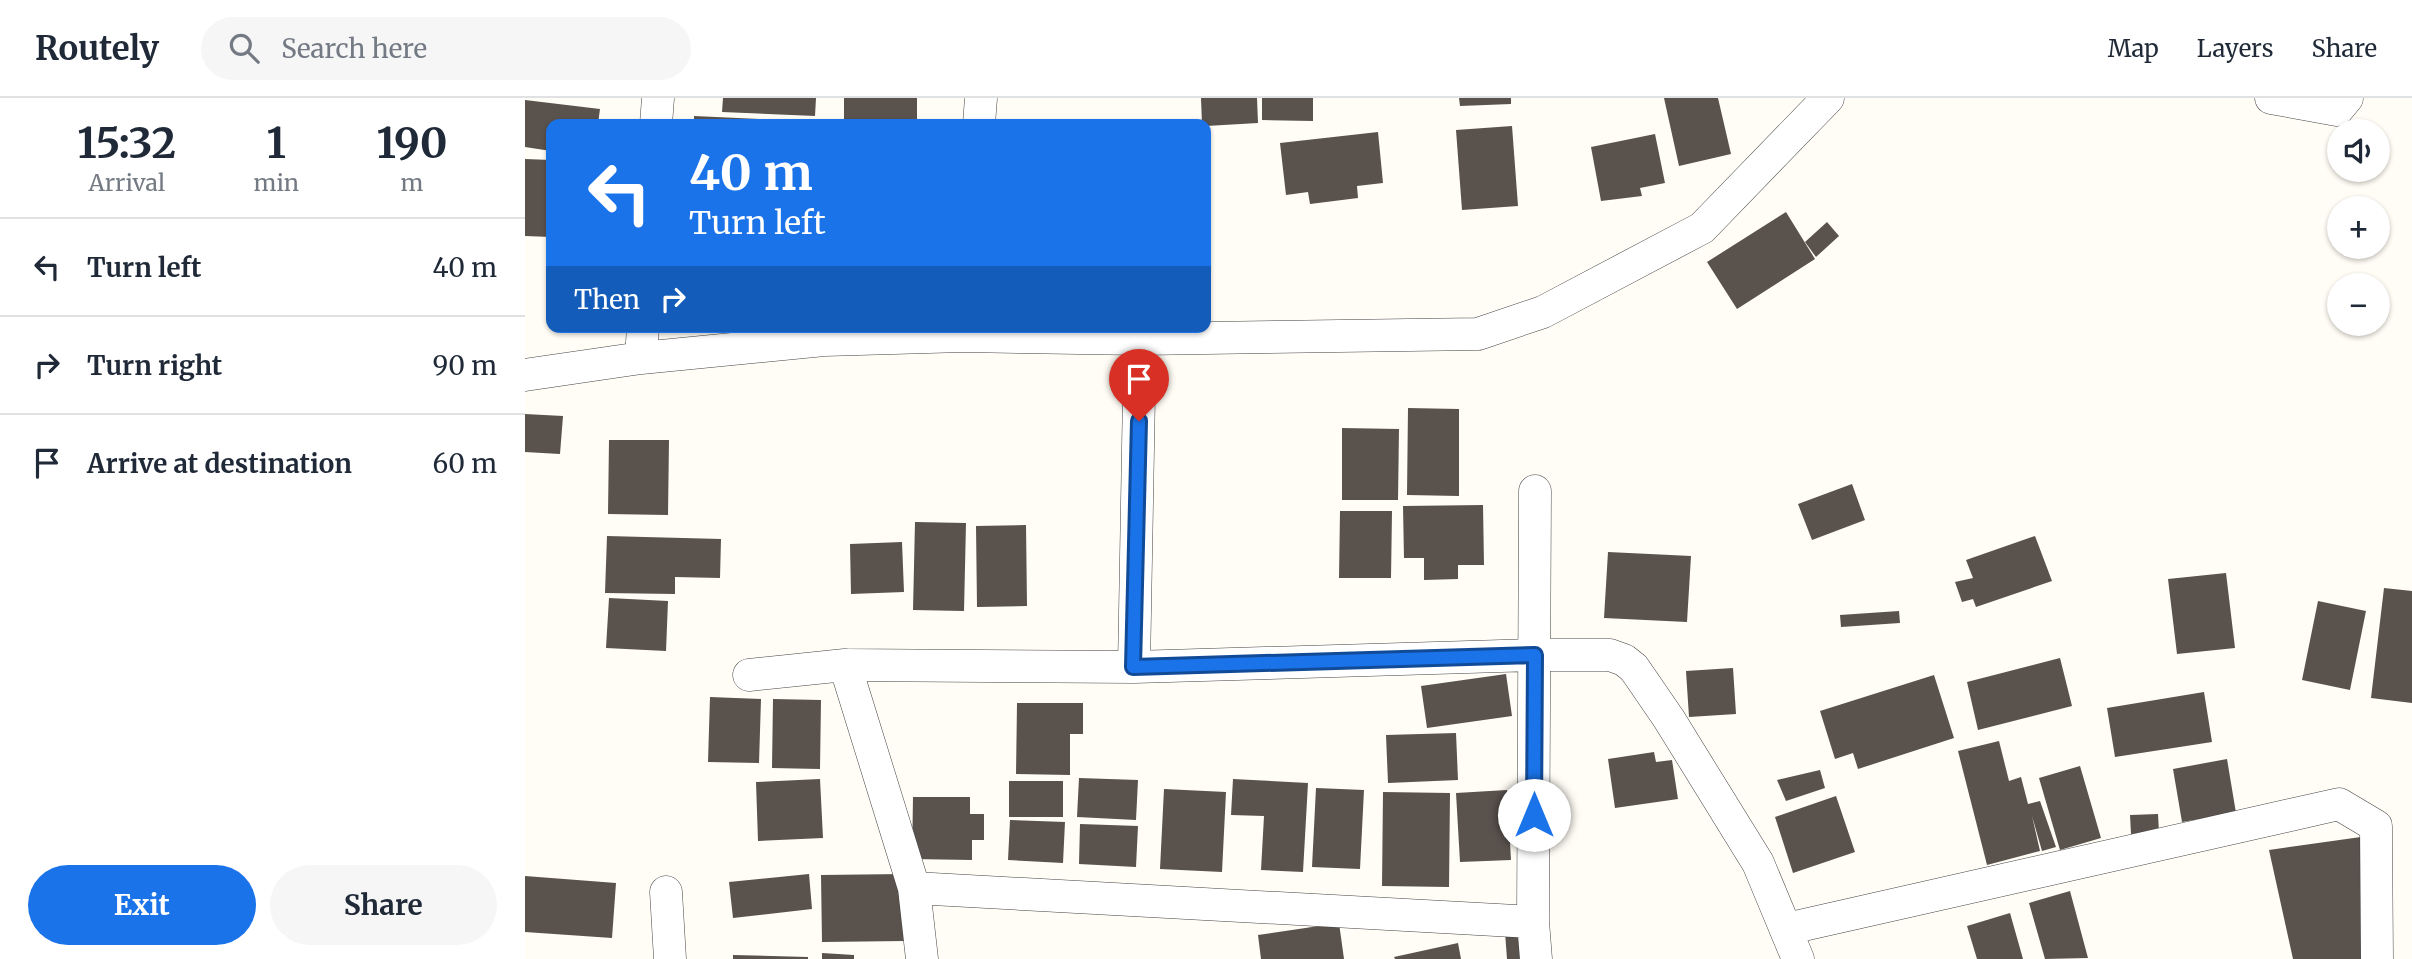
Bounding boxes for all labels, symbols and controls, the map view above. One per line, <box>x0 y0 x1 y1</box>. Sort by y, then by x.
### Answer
search box <box>201 17 691 80</box>
text: Routely <box>35 28 159 69</box>
icon: search <box>225 29 263 67</box>
text: Search here <box>281 32 427 65</box>
text: Map <box>2108 33 2159 64</box>
text: Layers <box>2197 33 2273 64</box>
text: Share <box>2311 33 2377 64</box>
text: 15:32 <box>77 117 176 169</box>
text: 1 <box>267 117 286 169</box>
text: 190 <box>376 117 448 169</box>
map controls <box>2327 119 2390 336</box>
button: sound <box>2327 119 2390 182</box>
text: 40 m <box>689 142 813 203</box>
icon: left <box>574 147 665 238</box>
text: Arrival <box>88 168 165 197</box>
text: min <box>254 168 299 197</box>
text: m <box>401 168 423 197</box>
button: + <box>2327 196 2390 259</box>
text: Turn left <box>689 203 826 243</box>
icon: left <box>28 248 66 286</box>
text: Turn left <box>87 251 201 284</box>
text: 40 m <box>433 251 497 284</box>
button: − <box>2327 273 2390 336</box>
icon: right <box>654 280 692 318</box>
text: Then <box>574 283 640 316</box>
icon: right <box>28 346 66 384</box>
text: Turn right <box>87 349 222 382</box>
text: 90 m <box>433 349 497 382</box>
pin <box>1109 349 1169 421</box>
icon: arrive <box>1120 360 1158 398</box>
icon: arrive <box>28 444 66 482</box>
text: Arrive at destination <box>87 447 352 480</box>
text: 60 m <box>433 447 497 480</box>
position arrow <box>1497 778 1571 852</box>
button: Exit <box>28 865 256 945</box>
button: Share <box>270 865 497 945</box>

